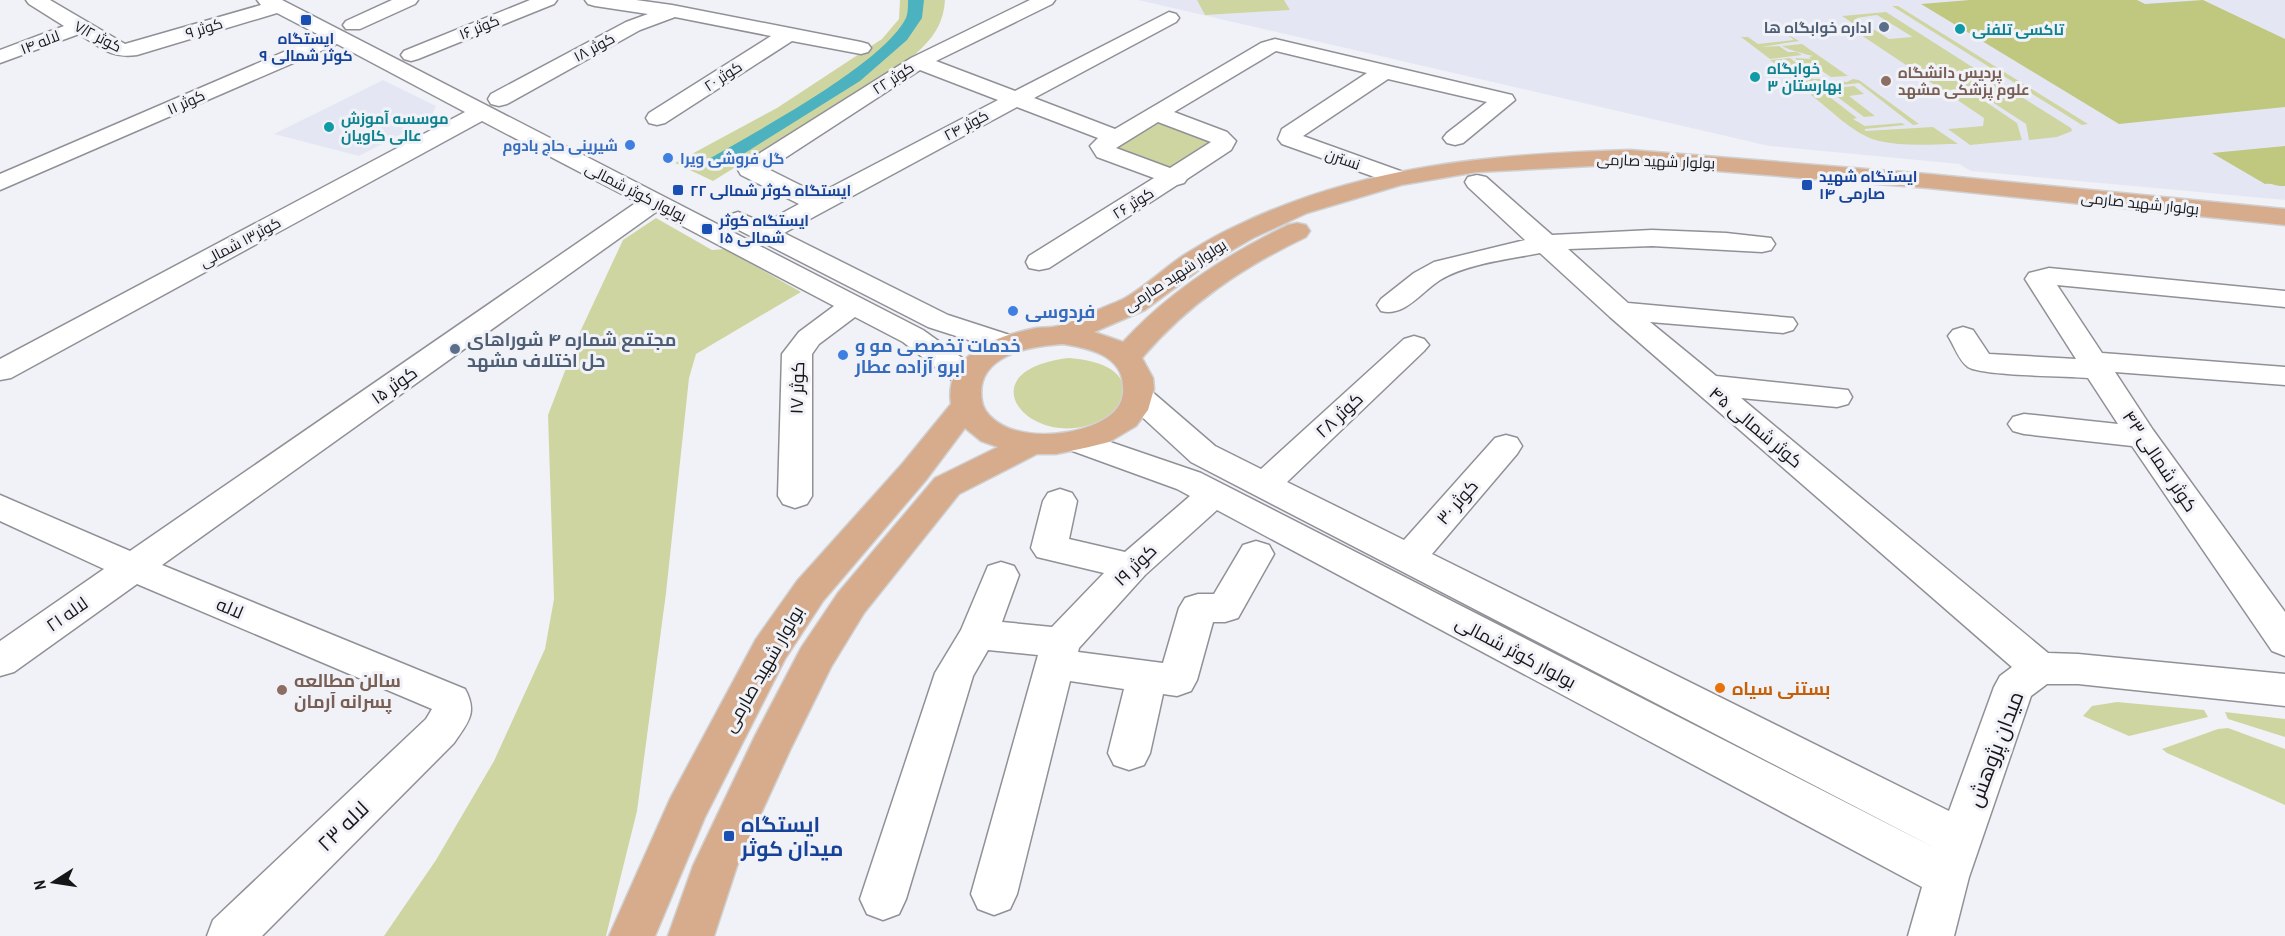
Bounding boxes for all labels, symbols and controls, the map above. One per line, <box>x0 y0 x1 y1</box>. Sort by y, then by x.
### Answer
street label: کوثر ۱۶ <box>456 9 502 45</box>
street label: کوثر ۹ <box>183 12 225 44</box>
marker: ایستگاه کوثر شمالی ۹ <box>299 13 313 27</box>
street label: کوثر ۷/۲ <box>71 15 125 57</box>
place label: اداره خوابگاه ها <box>1764 17 1872 38</box>
place label: تاکسی تلفنی <box>1972 19 2064 40</box>
marker: اداره خوابگاه ها <box>1877 20 1891 34</box>
marker: تاکسی تلفنی <box>1953 22 1967 36</box>
street label: لاله ۱۴ <box>17 25 63 59</box>
street label: کوثر ۱۸ <box>570 27 618 67</box>
place label: ایستگاه کوثر شمالی ۹ <box>259 28 353 66</box>
street label: کوثر ۲۰ <box>700 56 746 96</box>
street label: کوثر ۲۲ <box>868 57 918 99</box>
place label: خوابگاه بهارستان ۳ <box>1767 58 1842 96</box>
place label: پردیس دانشگاه علوم پزشکی مشهد <box>1898 62 2030 101</box>
marker: خوابگاه بهارستان ۳ <box>1748 70 1762 84</box>
marker: پردیس دانشگاه علوم پزشکی مشهد <box>1879 74 1893 88</box>
street label: کوثر ۱۱ <box>164 84 208 120</box>
street label: کوثر ۲۴ <box>940 104 992 146</box>
place label: موسسه آموزش عالی کاویان <box>341 108 449 146</box>
marker: موسسه آموزش عالی کاویان <box>322 120 336 134</box>
place label: شیرینی حاج بادوم <box>502 135 618 156</box>
marker: شیرینی حاج بادوم <box>623 138 637 152</box>
street label: نسترن <box>1323 143 1363 175</box>
place label: گل فروشی ویرا <box>680 148 784 169</box>
street label: بولوار شهید صارمی <box>1596 148 1716 174</box>
marker: گل فروشی ویرا <box>661 151 675 165</box>
street label: بولوار کوثر شمالی <box>582 157 690 227</box>
place label: ایستگاه شهید صارمی ۱۴ <box>1819 166 1917 204</box>
marker: ایستگاه شهید صارمی ۱۴ <box>1800 178 1814 192</box>
place label: ایستگاه کوثر شمالی ۲۲ <box>690 180 851 201</box>
street label: کوثر ۲۶ <box>1108 182 1158 224</box>
marker: ایستگاه کوثر شمالی ۲۲ <box>671 183 685 197</box>
street label: بولوار شهید صارمی <box>2080 186 2200 220</box>
place label: ایستگاه کوثر شمالی ۱۵ <box>718 210 809 248</box>
street label: کوثر۱۳ شمالی <box>196 212 284 272</box>
marker: ایستگاه کوثر شمالی ۱۵ <box>700 222 714 236</box>
street label: بولوار شهید صارمی <box>1120 234 1230 316</box>
place label: فردوسی <box>1025 299 1095 324</box>
marker: فردوسی <box>1006 304 1020 318</box>
place label: مجتمع شماره ۴ شوراهای حل اختلاف مشهد <box>467 327 676 373</box>
place label: خدمات تخصصی مو و ابرو آزاده عطار <box>854 333 1021 379</box>
marker: مجتمع شماره ۴ شوراهای حل اختلاف مشهد <box>448 342 462 356</box>
marker: خدمات تخصصی مو و ابرو آزاده عطار <box>836 348 850 362</box>
street label: کوثر ۱۵ <box>366 360 422 410</box>
street label: کوثر ۱۷ <box>784 361 810 415</box>
street label: کوثر شمالی ۴۵ <box>1704 380 1808 474</box>
street label: کوثر ۲۸ <box>1310 387 1368 443</box>
street label: کوثر شمالی ۴۳ <box>2117 405 2203 517</box>
street label: کوثر ۳۰ <box>1430 474 1484 530</box>
street label: کوثر ۱۹ <box>1108 538 1162 592</box>
street label: لاله ۲۱ <box>41 591 93 637</box>
street label: لاله <box>213 591 247 625</box>
street label: بولوار شهید صارمی <box>717 601 809 737</box>
street label: بولوار کوثر شمالی <box>1451 610 1581 694</box>
place label: سالن مطالعه پسرانه آرمان <box>294 668 401 714</box>
place label: بستنی سیاه <box>1732 676 1830 701</box>
marker: بستنی سیاه <box>1713 681 1727 695</box>
marker: سالن مطالعه پسرانه آرمان <box>275 683 289 697</box>
street label: میدان پژوهش <box>1960 687 2030 811</box>
street label: لاله ۲۳ <box>311 794 375 858</box>
place label: ایستگاه میدان کوثر <box>740 810 843 863</box>
marker: ایستگاه میدان کوثر <box>722 829 736 843</box>
north arrow <box>24 852 84 912</box>
text: N <box>28 878 51 892</box>

